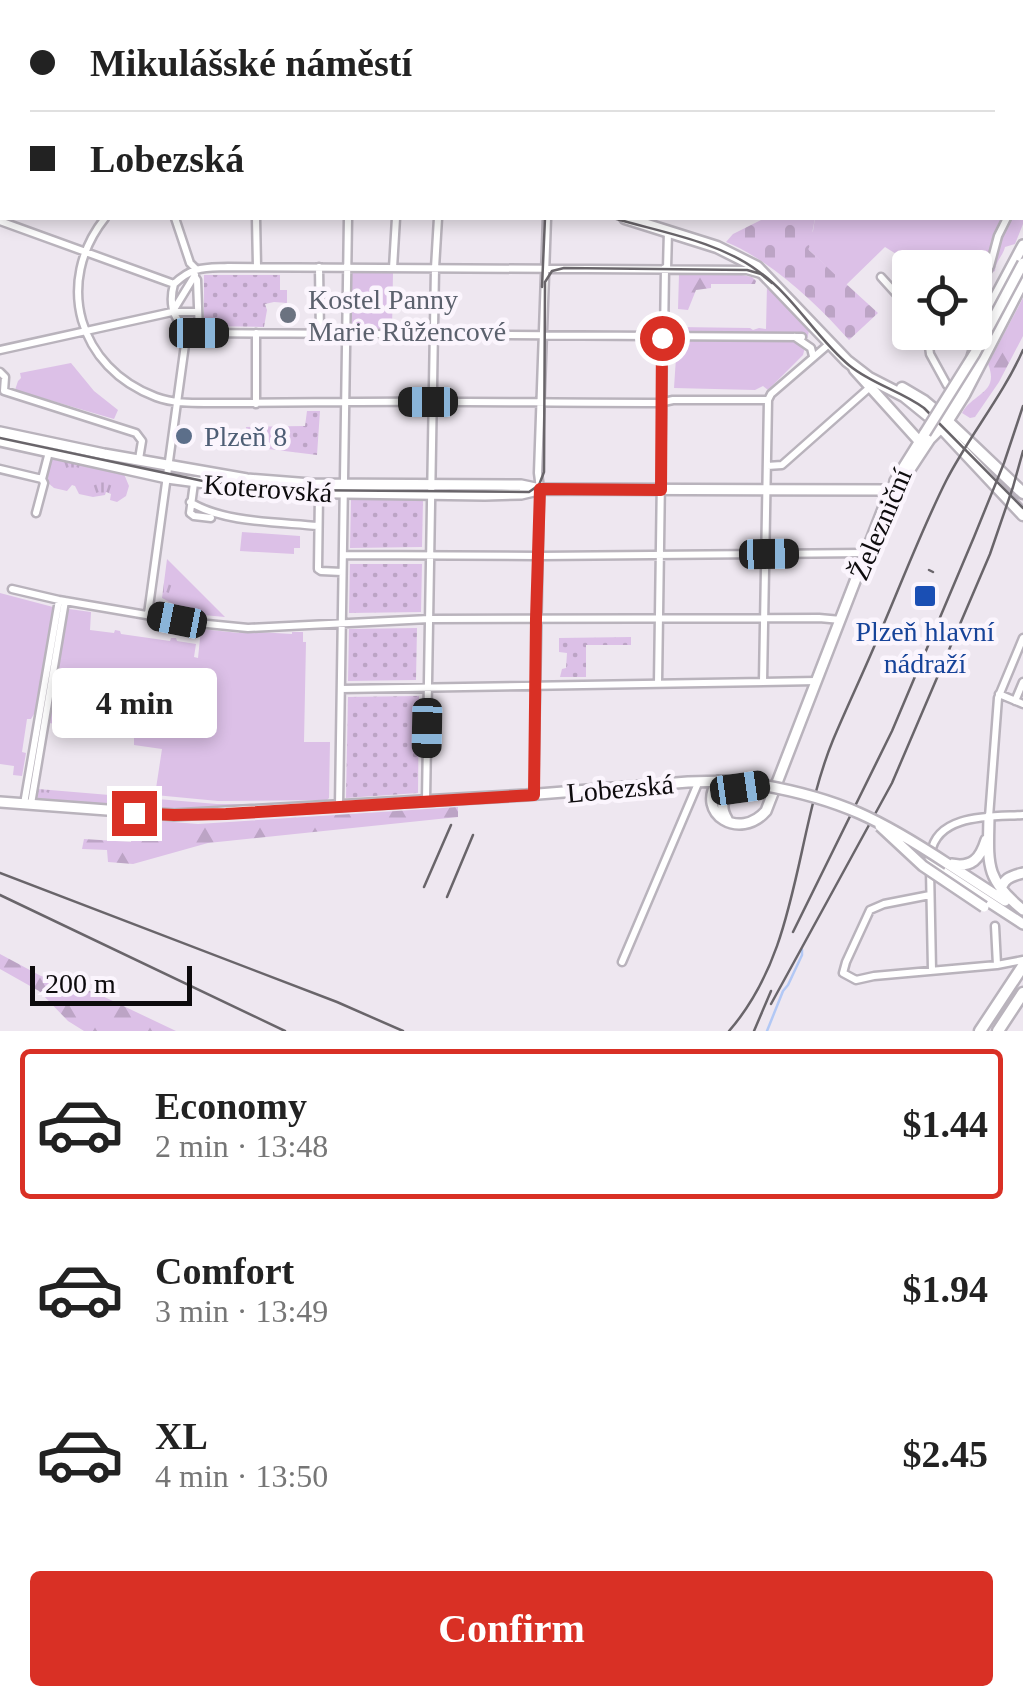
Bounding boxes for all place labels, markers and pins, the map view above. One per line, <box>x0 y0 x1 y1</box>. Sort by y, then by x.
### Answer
place label: Kostel Panny Marie Růžencové <box>308 284 506 347</box>
marker: Kostel Panny Marie Růžencové <box>277 304 299 326</box>
place label: Plzeň 8 <box>204 421 287 452</box>
marker: Plzeň 8 <box>173 425 195 447</box>
marker: Plzeň hlavní nádraží <box>912 583 938 609</box>
place label: Plzeň hlavní nádraží <box>855 616 995 679</box>

